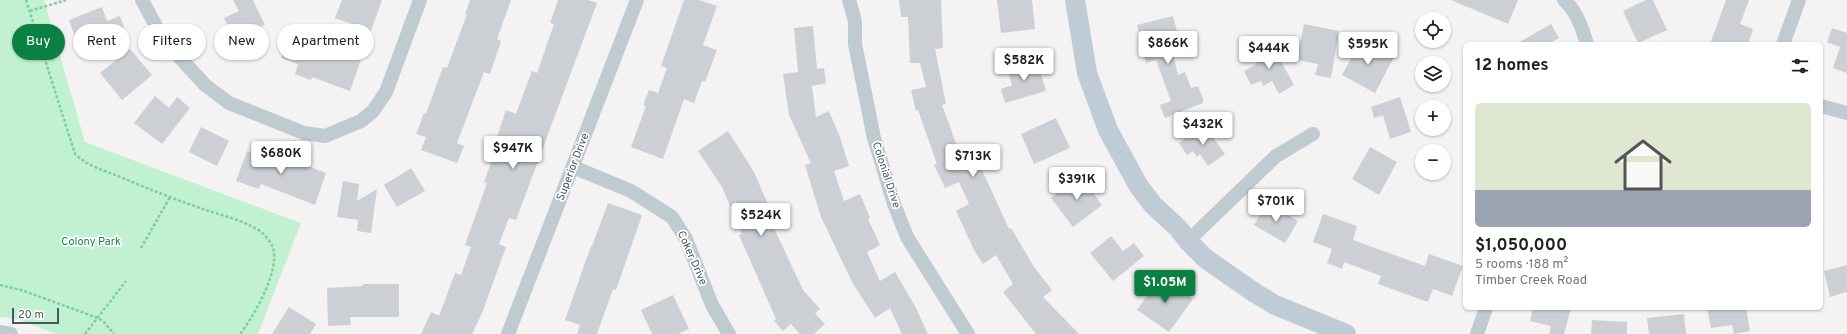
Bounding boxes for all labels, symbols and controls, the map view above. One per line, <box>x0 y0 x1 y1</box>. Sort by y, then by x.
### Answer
map controls <box>1415 12 1451 180</box>
button: locate <box>1415 12 1451 48</box>
chip: Buy <box>12 24 65 60</box>
chip: Rent <box>73 24 130 60</box>
chip: Filters <box>138 24 206 60</box>
chip: New <box>214 24 269 60</box>
chip: Apartment <box>277 24 374 60</box>
pin: $866K <box>1140 31 1196 65</box>
pin: $595K <box>1340 32 1396 66</box>
text: $866K <box>1147 36 1189 52</box>
pin: $444K <box>1241 36 1297 70</box>
text: $595K <box>1348 37 1388 53</box>
text: $444K <box>1248 41 1290 57</box>
pin: $582K <box>996 48 1052 82</box>
text: $582K <box>1004 53 1044 69</box>
text: 12 homes <box>1475 55 1549 77</box>
icon: filters <box>1789 55 1811 77</box>
button: layers <box>1415 56 1451 92</box>
button: + <box>1415 100 1451 136</box>
pin: $432K <box>1175 112 1231 146</box>
text: $432K <box>1183 117 1223 133</box>
icon: home <box>1607 129 1679 201</box>
street label: Superior Drive <box>554 131 592 203</box>
pin: $947K <box>485 136 541 170</box>
street label: Colonial Drive <box>869 140 903 210</box>
pin: $680K <box>253 141 309 175</box>
text: $947K <box>493 141 533 157</box>
pin: $713K <box>945 144 1001 178</box>
button: − <box>1415 144 1451 180</box>
text: $680K <box>260 146 302 162</box>
text: $713K <box>954 149 992 165</box>
pin: $391K <box>1049 167 1105 201</box>
text: $391K <box>1058 172 1096 188</box>
pin: $701K <box>1248 189 1304 223</box>
text: $701K <box>1257 194 1295 210</box>
pin: $524K <box>733 203 789 237</box>
text: $524K <box>740 208 782 224</box>
street label: Coker Drive <box>674 229 710 287</box>
park label: Colony Park <box>61 235 121 249</box>
text: $1,050,000 <box>1475 235 1567 257</box>
text: 5 rooms · 188 m² <box>1475 257 1568 273</box>
pin: $1.05M <box>1132 270 1198 304</box>
text: Timber Creek Road <box>1475 273 1587 289</box>
text: $1.05M <box>1143 275 1187 291</box>
scale bar <box>12 306 59 325</box>
text: 20 m <box>18 308 44 322</box>

